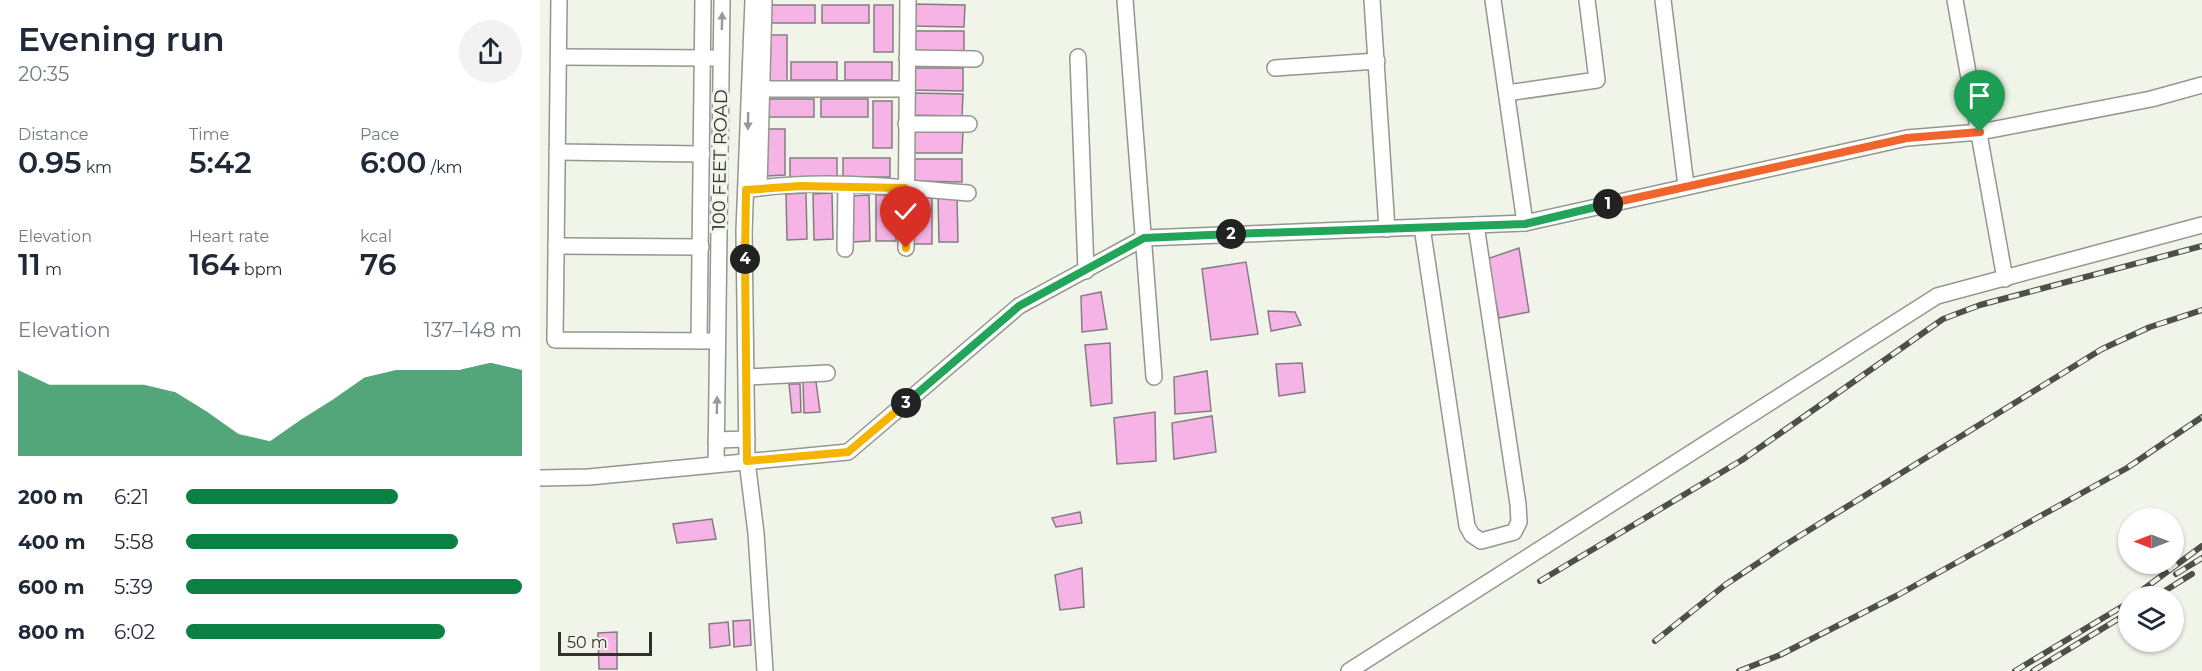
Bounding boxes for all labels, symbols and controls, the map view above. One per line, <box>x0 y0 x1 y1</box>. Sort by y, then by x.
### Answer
one-way arrow <box>717 12 726 31</box>
text: Evening run <box>18 19 225 59</box>
button: share <box>459 20 522 83</box>
text: 20:35 <box>18 62 69 86</box>
pin <box>1954 70 2005 132</box>
icon: arrive <box>1963 79 1996 112</box>
street label: 100 FEET ROAD <box>708 89 732 231</box>
one-way arrow <box>743 112 753 131</box>
text: Distance <box>18 125 88 144</box>
text: Time <box>189 125 229 144</box>
text: Pace <box>360 125 399 144</box>
text: 0.95 <box>18 144 81 181</box>
text: 5:42 <box>189 144 252 181</box>
text: 6:00 <box>360 144 427 181</box>
text: km <box>81 158 112 177</box>
text: /km <box>427 158 463 177</box>
pin <box>880 186 931 248</box>
pin: 1 <box>1593 189 1623 219</box>
text: 1 <box>1605 194 1611 213</box>
icon: check <box>889 195 922 228</box>
pin: 2 <box>1216 219 1246 249</box>
text: 2 <box>1226 224 1236 243</box>
text: Elevation <box>18 227 92 246</box>
text: Heart rate <box>189 227 269 246</box>
text: kcal <box>360 227 392 246</box>
pin: 4 <box>730 244 760 274</box>
text: 11 <box>18 246 41 283</box>
text: 164 <box>189 246 240 283</box>
text: 76 <box>360 246 396 283</box>
text: 4 <box>739 249 751 268</box>
text: m <box>41 260 62 279</box>
text: bpm <box>240 260 283 279</box>
text: Elevation <box>18 318 110 342</box>
text: 137–148 m <box>423 318 522 342</box>
pin: 3 <box>891 388 921 418</box>
text: 3 <box>901 393 911 412</box>
one-way arrow <box>712 396 721 415</box>
text: 200 m <box>18 485 84 509</box>
text: 6:21 <box>114 485 149 509</box>
north arrow <box>2118 508 2184 574</box>
map controls <box>2118 508 2184 652</box>
text: 400 m <box>18 530 86 554</box>
text: 5:58 <box>114 530 154 554</box>
text: 600 m <box>18 575 85 599</box>
text: 5:39 <box>114 575 153 599</box>
button: layers <box>2118 586 2184 652</box>
text: 800 m <box>18 620 85 644</box>
text: 6:02 <box>114 620 155 644</box>
scale bar <box>558 629 652 656</box>
text: 50 m <box>567 633 608 652</box>

